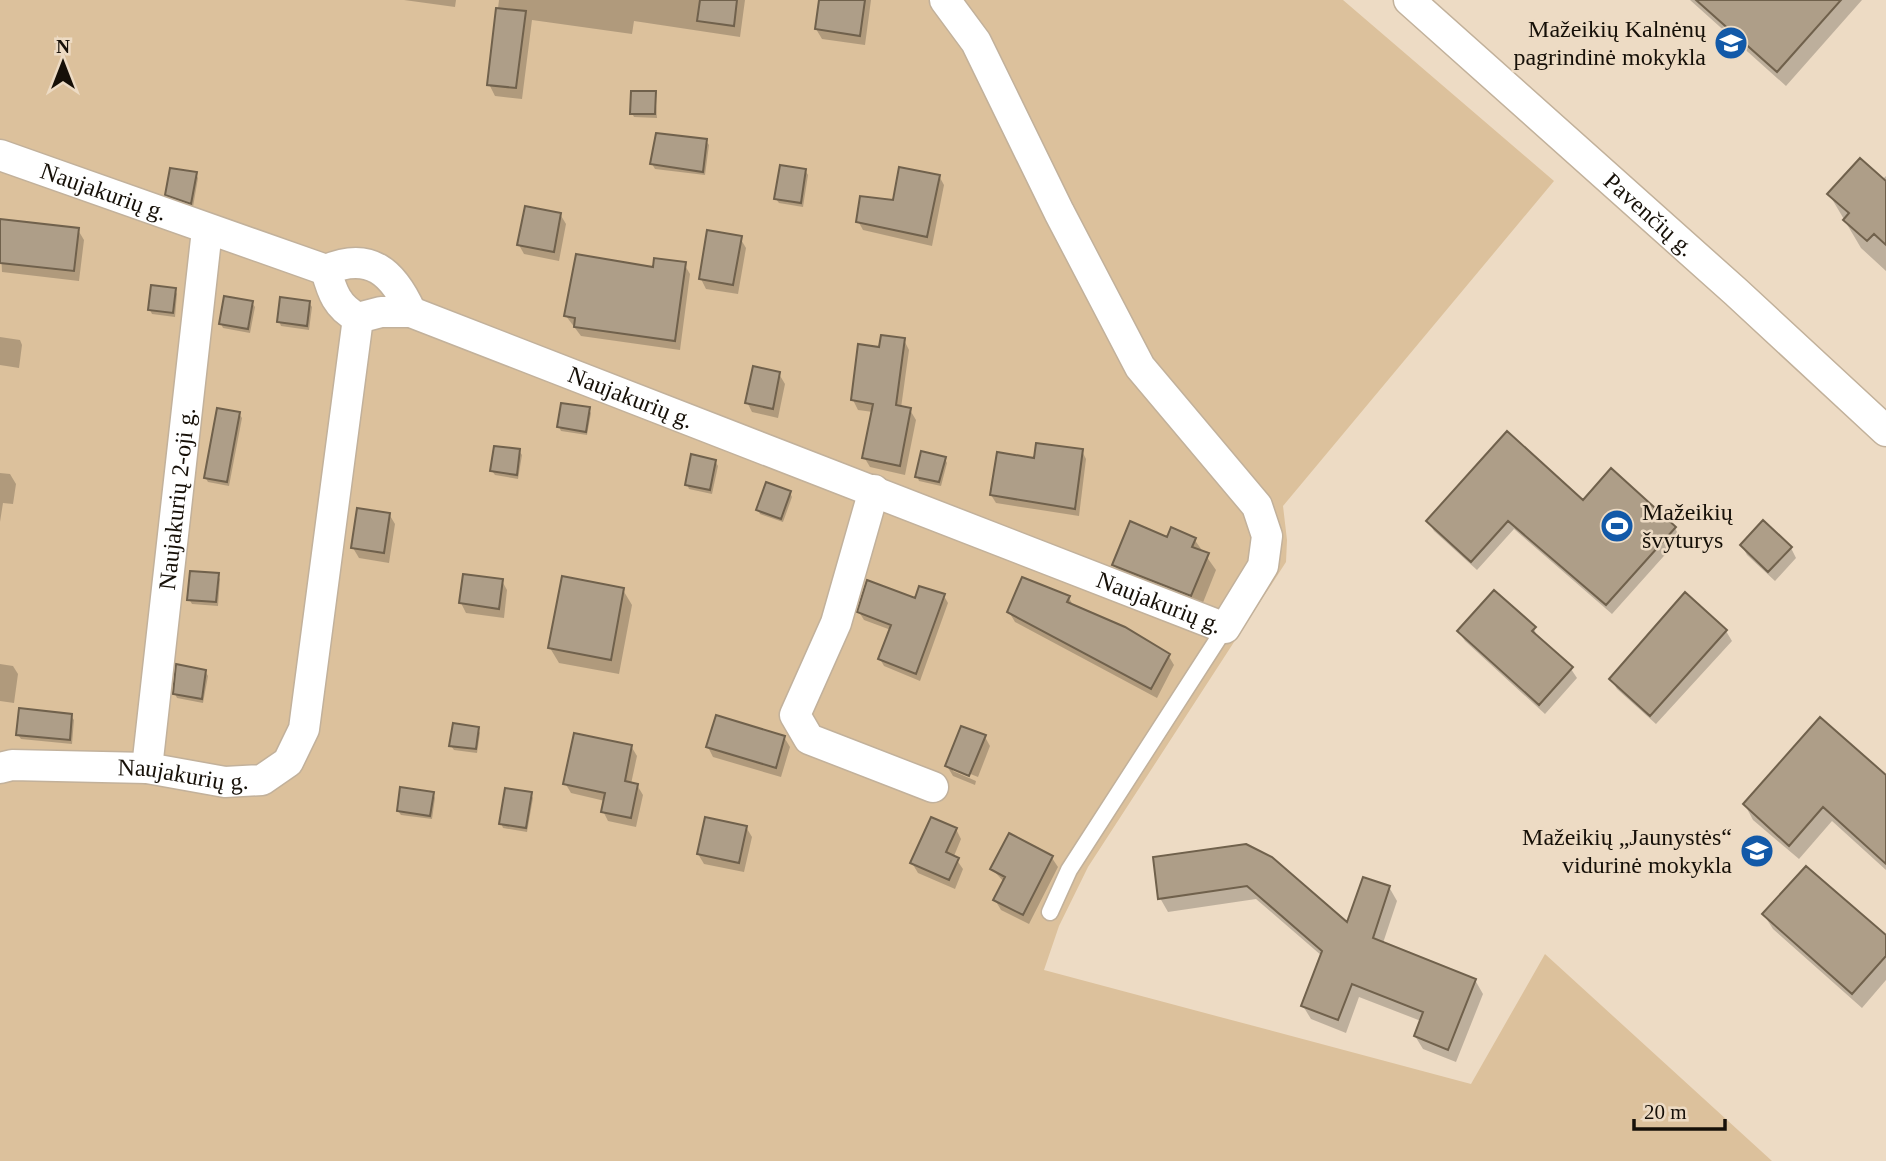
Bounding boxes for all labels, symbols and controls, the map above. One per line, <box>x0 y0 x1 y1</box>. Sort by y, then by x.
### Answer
place label: Mažeikių Kalnėnų pagrindinė mokykla <box>1513 16 1707 70</box>
school or university icon: Mažeikių Kalnėnų pagrindinė mokykla <box>1712 24 1750 62</box>
north arrow <box>28 28 98 98</box>
text: N <box>56 36 70 57</box>
street label: Naujakurių g. <box>37 157 170 226</box>
street label: Pavenčių g. <box>1599 167 1700 261</box>
street label: Naujakurių g. <box>564 361 697 433</box>
street label: Naujakurių 2-oji g. <box>154 406 200 591</box>
place label: Mažeikių švyturys <box>1642 499 1734 553</box>
sports icon: Mažeikių švyturys <box>1598 507 1636 545</box>
street label: Naujakurių g. <box>1093 566 1226 638</box>
street label: Naujakurių g. <box>117 754 249 795</box>
place label: Mažeikių „Jaunystės“ vidurinė mokykla <box>1522 824 1732 878</box>
school or university icon: Mažeikių „Jaunystės“ vidurinė mokykla <box>1738 832 1776 870</box>
scale bar <box>1634 1088 1725 1132</box>
text: 20 m <box>1644 1100 1687 1124</box>

